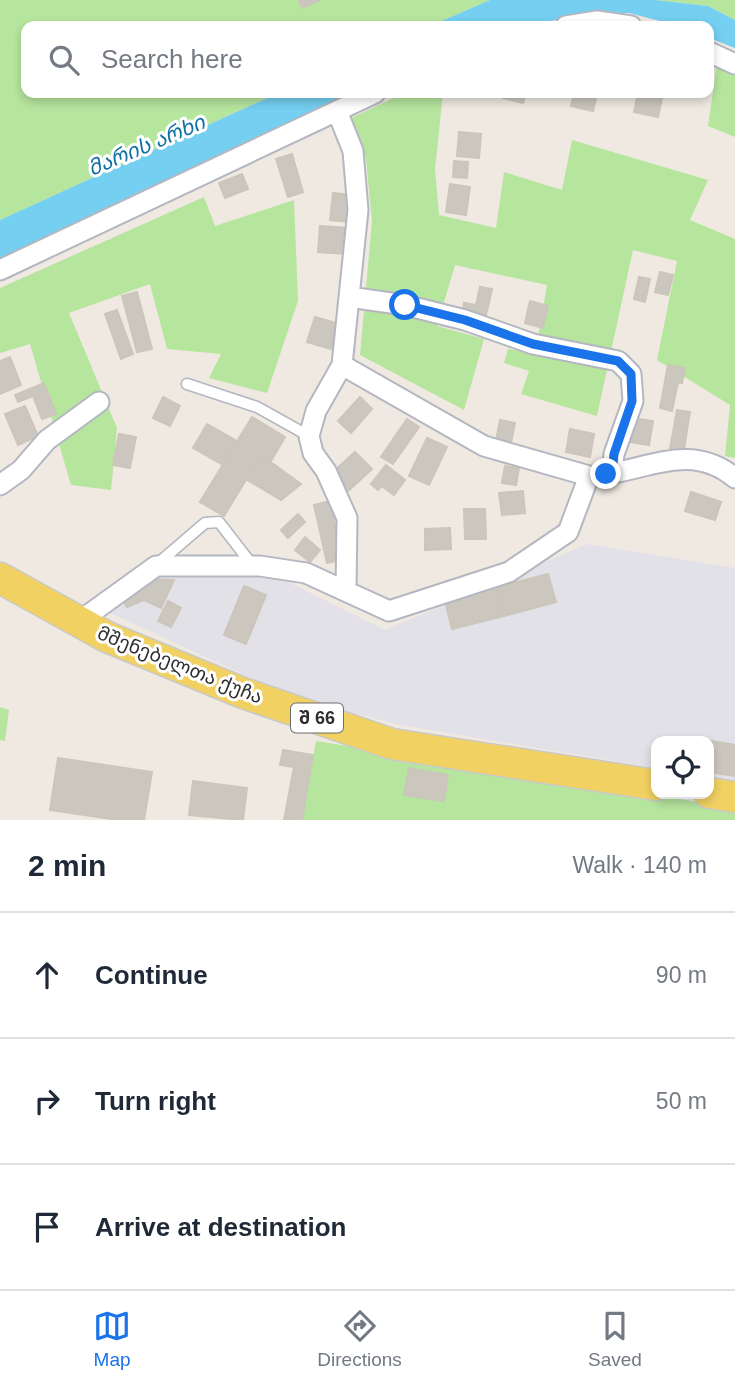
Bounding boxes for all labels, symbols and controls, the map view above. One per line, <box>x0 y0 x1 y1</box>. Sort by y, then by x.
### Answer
search box <box>21 21 714 98</box>
icon: search <box>45 41 83 79</box>
text: Search here <box>101 44 243 74</box>
water label: მარის არხი <box>84 110 209 180</box>
route start <box>389 289 420 320</box>
route end <box>590 458 621 489</box>
street label: მშენებელთა ქუჩა <box>94 622 266 710</box>
road number: შ 66 <box>291 704 343 732</box>
map controls <box>651 736 714 799</box>
button: locate <box>651 736 714 799</box>
text: 2 min <box>28 849 106 882</box>
text: Walk · 140 m <box>572 852 707 878</box>
icon: ahead <box>28 956 66 994</box>
text: Continue <box>95 960 208 990</box>
text: 90 m <box>656 962 707 988</box>
icon: right <box>28 1082 66 1120</box>
text: Turn right <box>95 1086 216 1116</box>
text: 50 m <box>656 1088 707 1114</box>
icon: arrive <box>28 1208 66 1246</box>
text: Arrive at destination <box>95 1212 346 1242</box>
tab: Map <box>93 1307 131 1371</box>
tab: Directions <box>317 1307 402 1371</box>
tab: Saved <box>588 1307 642 1371</box>

